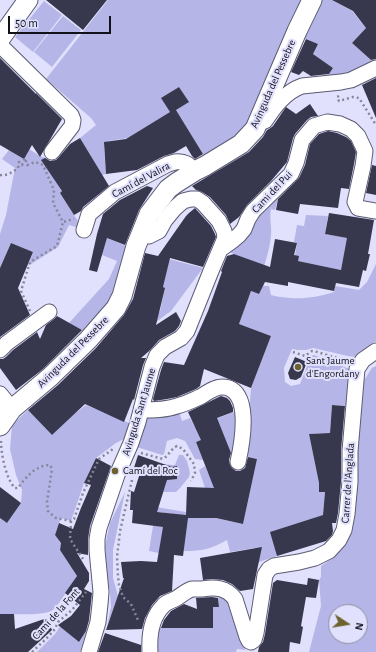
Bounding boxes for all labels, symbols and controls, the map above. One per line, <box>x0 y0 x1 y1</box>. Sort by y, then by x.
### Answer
scale bar <box>10 8 113 34</box>
text: 50 m <box>15 17 38 29</box>
street label: Avinguda del Pessebre <box>248 38 298 130</box>
street label: Camí del Valira <box>110 159 172 201</box>
street label: Cami del Pui <box>249 168 295 216</box>
street label: Avinguda del Pessebre <box>35 314 111 390</box>
place label: Sant Jaume d'Engordany <box>306 354 359 380</box>
marker: Sant Jaume d'Engordany <box>293 362 303 372</box>
street label: Avinguda Sant Jaume <box>119 366 159 458</box>
street label: Carrer de l'Anglada <box>339 442 357 524</box>
place label: Camí del Roc <box>123 464 178 478</box>
marker: Camí del Roc <box>110 466 120 476</box>
street label: Camí de la Font <box>29 585 83 643</box>
north arrow <box>328 604 368 644</box>
text: N <box>353 622 365 631</box>

